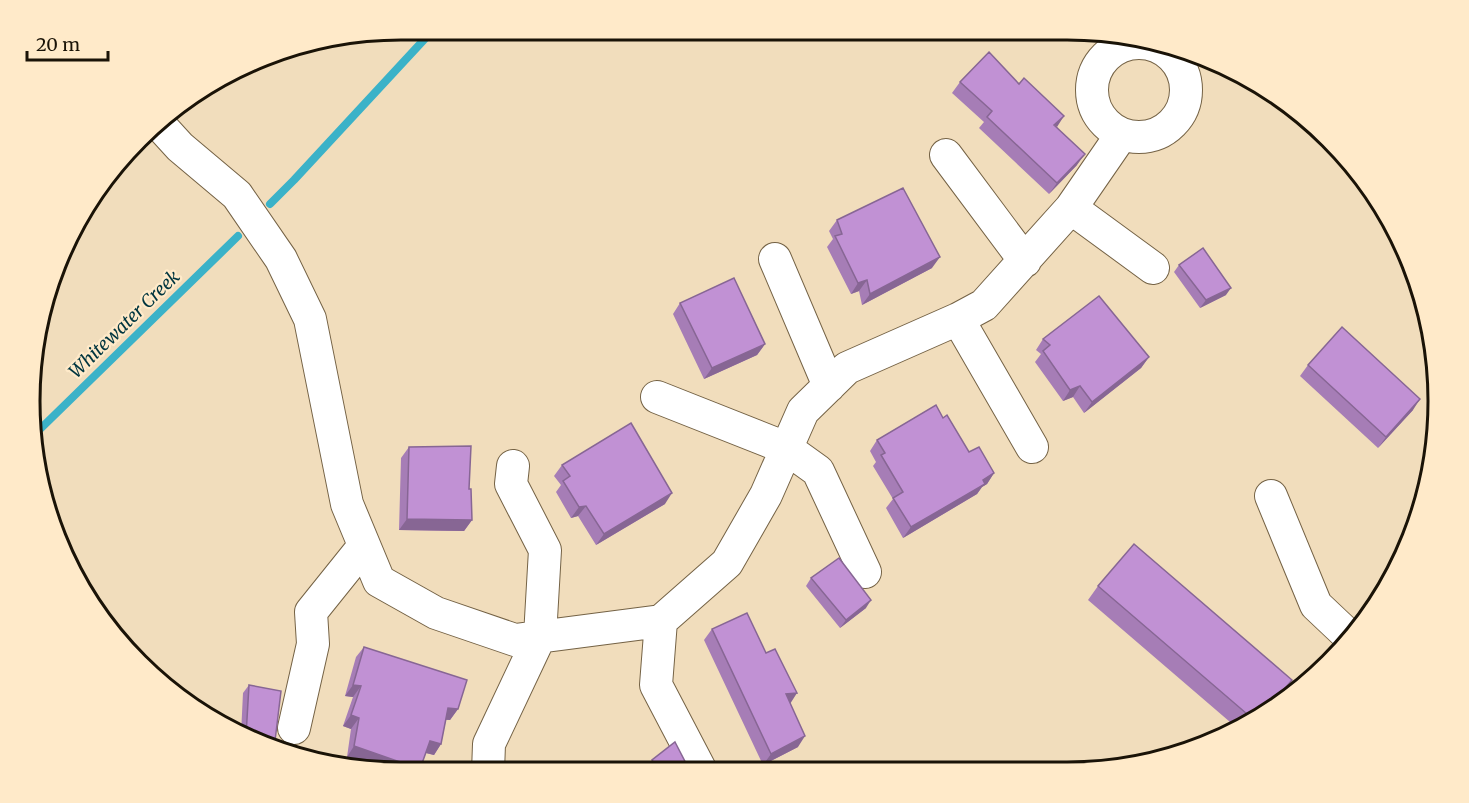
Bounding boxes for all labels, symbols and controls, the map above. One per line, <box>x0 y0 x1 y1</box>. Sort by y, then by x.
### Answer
scale bar <box>27 24 108 62</box>
text: 20 m <box>36 33 80 56</box>
water label: Whitewater Creek <box>64 265 184 383</box>

